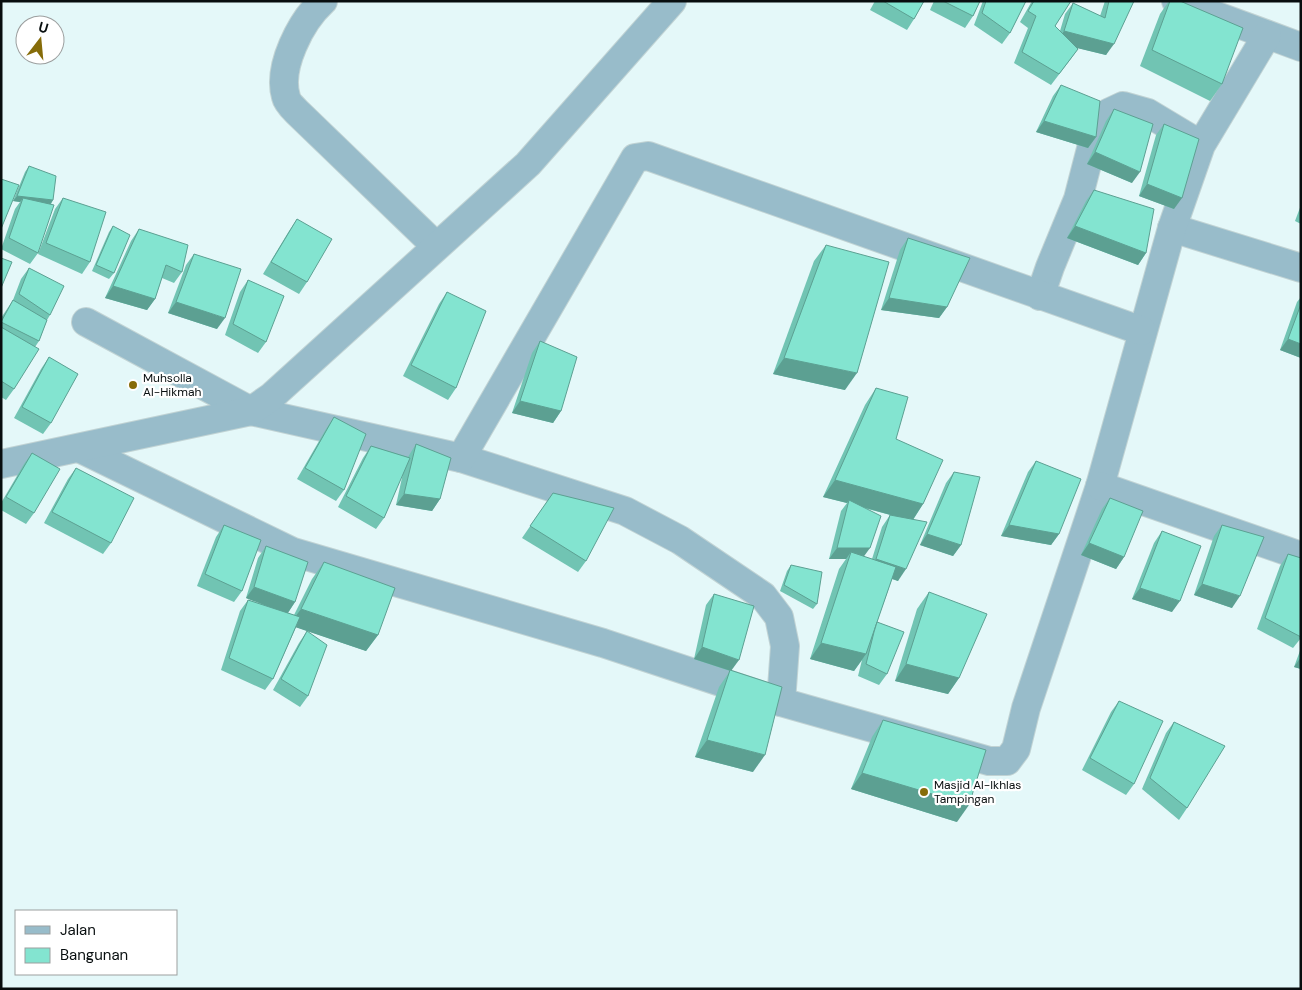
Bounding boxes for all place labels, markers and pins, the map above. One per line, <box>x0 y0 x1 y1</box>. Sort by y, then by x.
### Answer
place label: Muhsolla Al-Hikmah <box>143 370 201 400</box>
marker: Muhsolla Al-Hikmah <box>127 379 139 391</box>
place label: Masjid Al-Ikhlas Tampingan <box>934 777 1021 807</box>
marker: Masjid Al-Ikhlas Tampingan <box>918 786 930 798</box>

